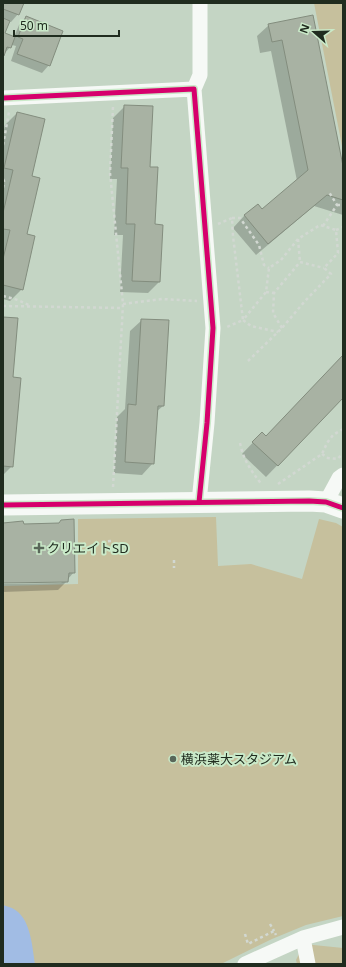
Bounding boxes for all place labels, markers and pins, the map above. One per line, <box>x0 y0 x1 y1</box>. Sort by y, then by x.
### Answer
place label: クリエイトSD <box>47 539 129 557</box>
marker: クリエイトSD <box>34 543 44 553</box>
place label: 横浜薬大スタジアム <box>181 750 297 768</box>
marker: 横浜薬大スタジアム <box>168 754 178 764</box>

